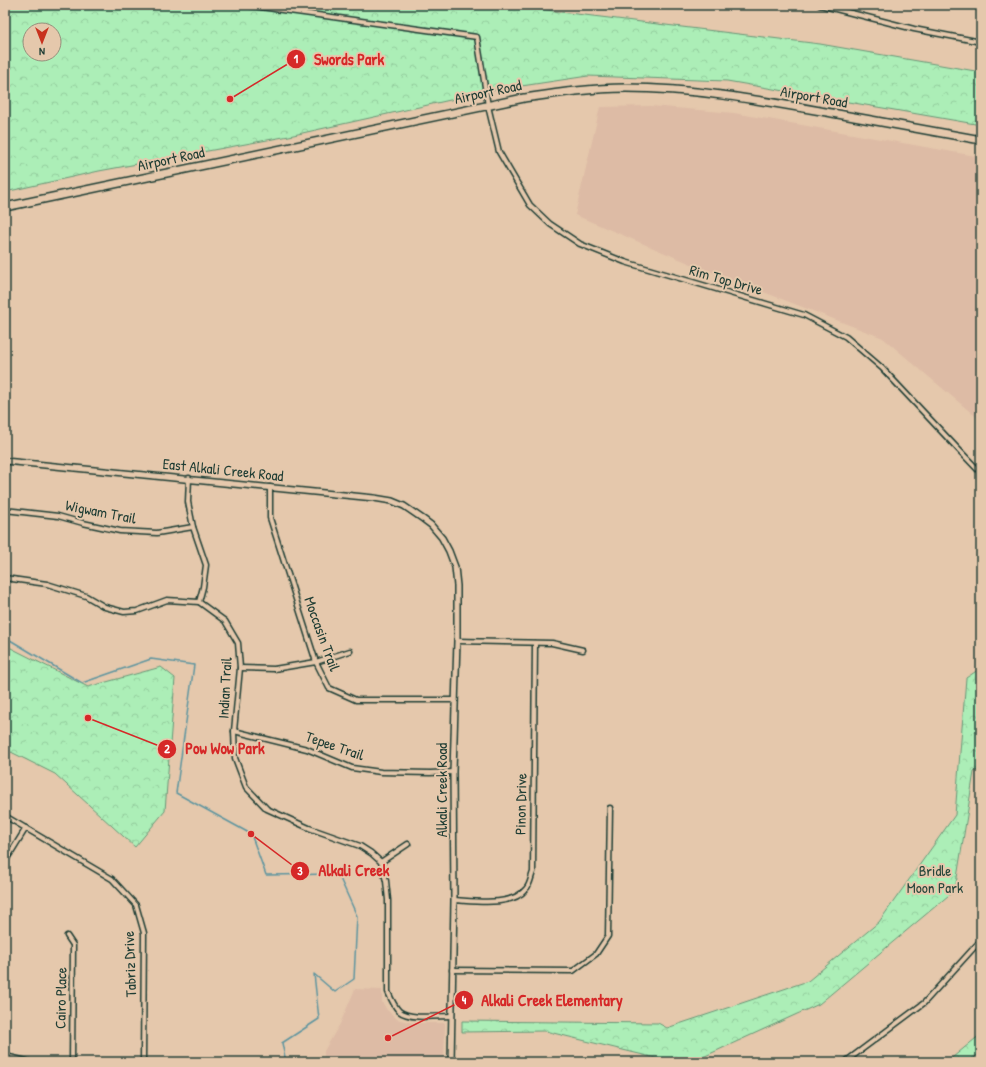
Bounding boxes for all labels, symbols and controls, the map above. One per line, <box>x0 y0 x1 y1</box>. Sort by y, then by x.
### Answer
north arrow <box>22 22 62 62</box>
text: N <box>39 45 45 59</box>
callout: Swords Park <box>286 45 392 73</box>
text: Swords Park <box>314 48 384 70</box>
text: 1 <box>294 50 299 67</box>
street label: Airport Road <box>453 74 523 109</box>
street label: Airport Road <box>779 80 849 113</box>
street label: Airport Road <box>136 141 206 176</box>
street label: Rim Top Drive <box>687 259 765 300</box>
street label: East Alkali Creek Road <box>162 453 285 486</box>
street label: Wigwam Trail <box>64 494 138 529</box>
street label: Moccasin Trail <box>299 594 346 674</box>
street label: Indian Trail <box>212 657 237 719</box>
street label: Tepee Trail <box>303 726 367 765</box>
callout: Pow Wow Park <box>157 735 273 763</box>
text: Pow Wow Park <box>185 737 265 759</box>
text: 2 <box>164 740 170 757</box>
street label: Alkali Creek Road <box>431 743 452 837</box>
street label: Pinon Drive <box>509 773 532 835</box>
callout: Alkali Creek <box>290 857 397 885</box>
text: Alkali Creek <box>319 859 390 881</box>
park label: Bridle Moon Park <box>907 860 963 898</box>
text: 3 <box>297 862 303 879</box>
street label: Tabriz Drive <box>118 930 141 998</box>
street label: Cairo Place <box>49 967 72 1029</box>
callout: Alkali Creek Elementary <box>454 986 631 1014</box>
text: Alkali Creek Elementary <box>481 989 623 1012</box>
text: 4 <box>462 991 467 1008</box>

